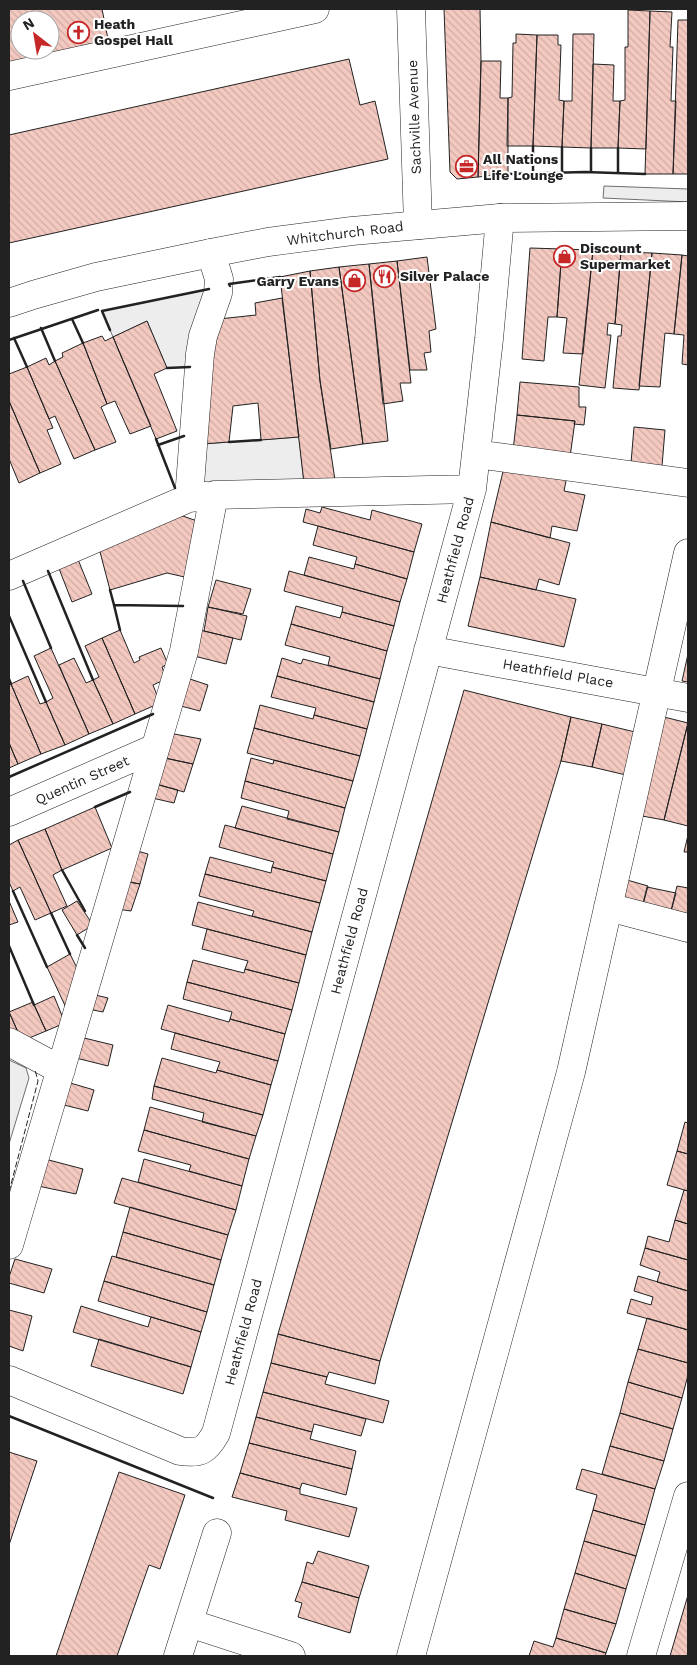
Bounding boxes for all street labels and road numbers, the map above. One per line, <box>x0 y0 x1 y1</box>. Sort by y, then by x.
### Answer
street label: Sachville Avenue <box>404 60 424 174</box>
street label: Whitchurch Road <box>286 218 404 248</box>
street label: Heathfield Road <box>433 495 477 605</box>
street label: Heathfield Place <box>501 655 615 691</box>
street label: Quentin Street <box>33 752 131 808</box>
street label: Heathfield Road <box>327 886 371 996</box>
street label: Heathfield Road <box>221 1277 265 1387</box>

